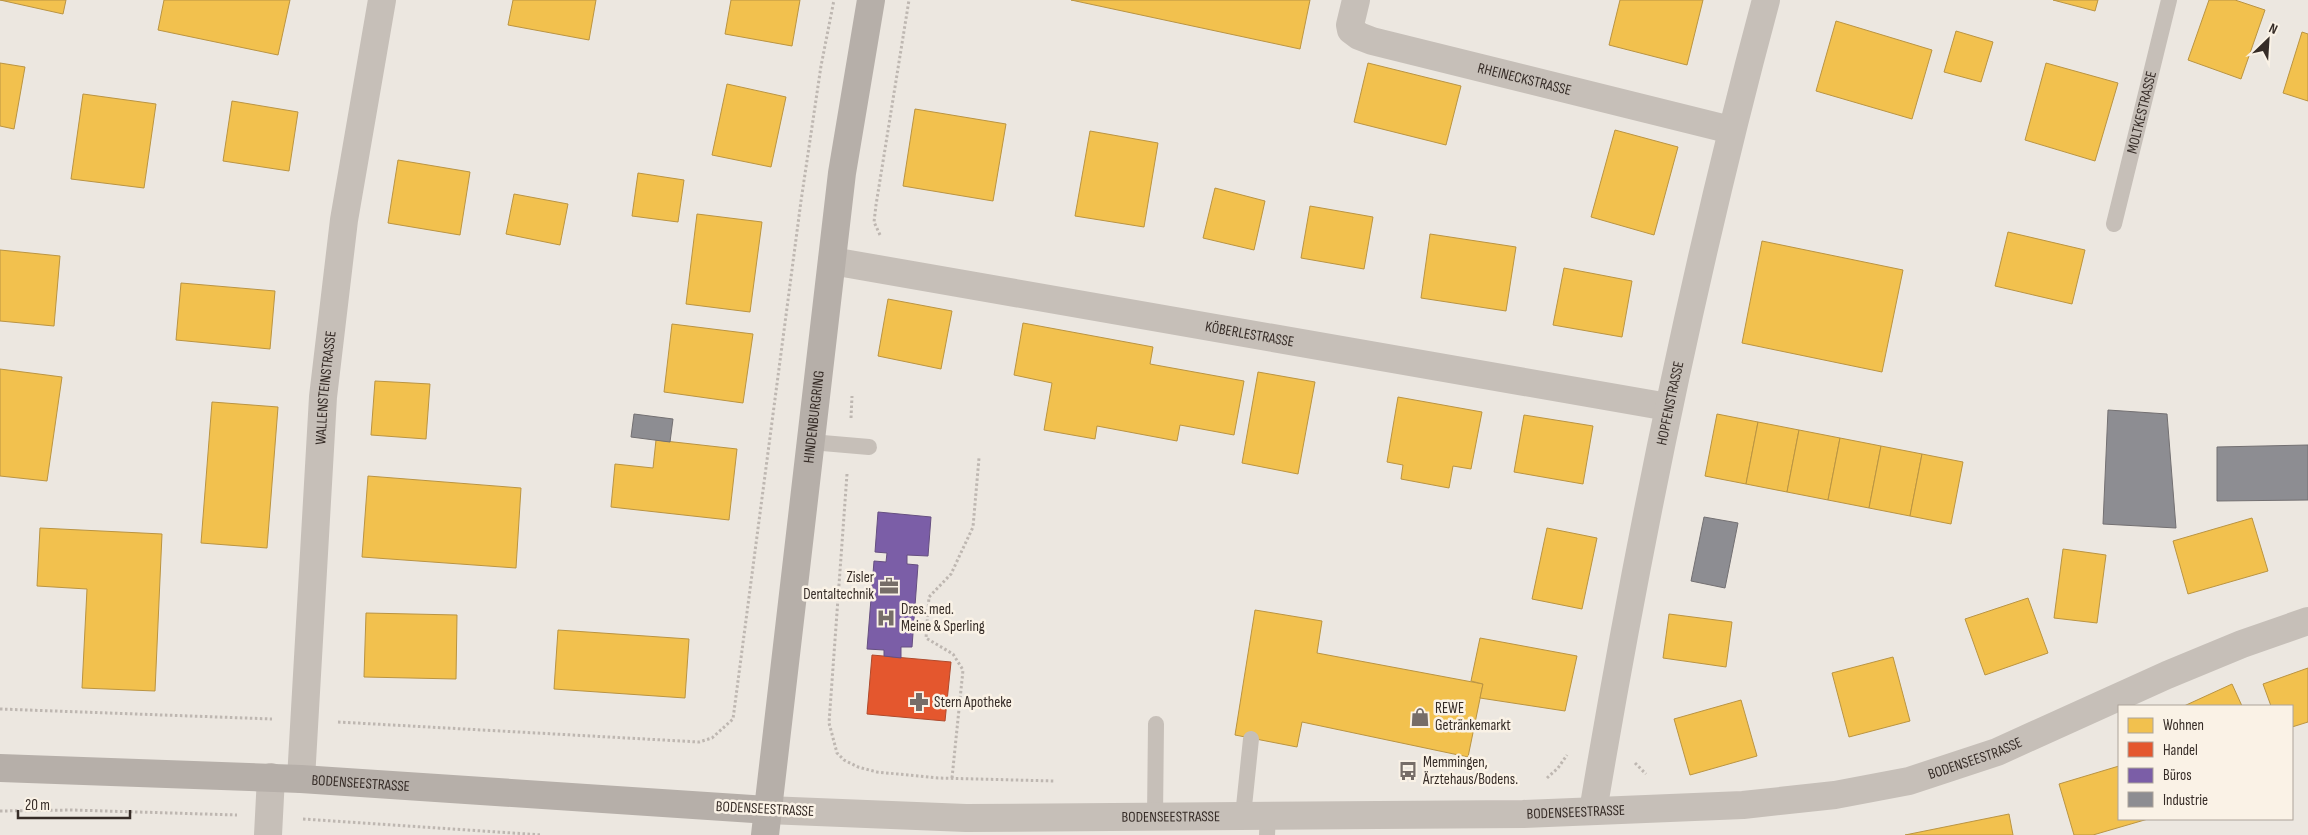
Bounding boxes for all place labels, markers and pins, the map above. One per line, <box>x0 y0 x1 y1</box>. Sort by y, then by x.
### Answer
place label: Zisler Dentaltechnik <box>803 568 875 604</box>
office icon: Zisler Dentaltechnik <box>878 575 900 597</box>
place label: Dres. med. Meine & Sperling <box>901 600 985 636</box>
hospital icon: Dres. med. Meine & Sperling <box>875 607 897 629</box>
pharmacy icon: Stern Apotheke <box>908 691 930 713</box>
place label: Stern Apotheke <box>934 693 1012 712</box>
place label: REWE Getränkemarkt <box>1435 699 1511 735</box>
shop icon: REWE Getränkemarkt <box>1409 706 1431 728</box>
place label: Memmingen, Ärztehaus/Bodens. <box>1422 753 1518 789</box>
bus stop icon: Memmingen, Ärztehaus/Bodens. <box>1397 760 1419 782</box>

